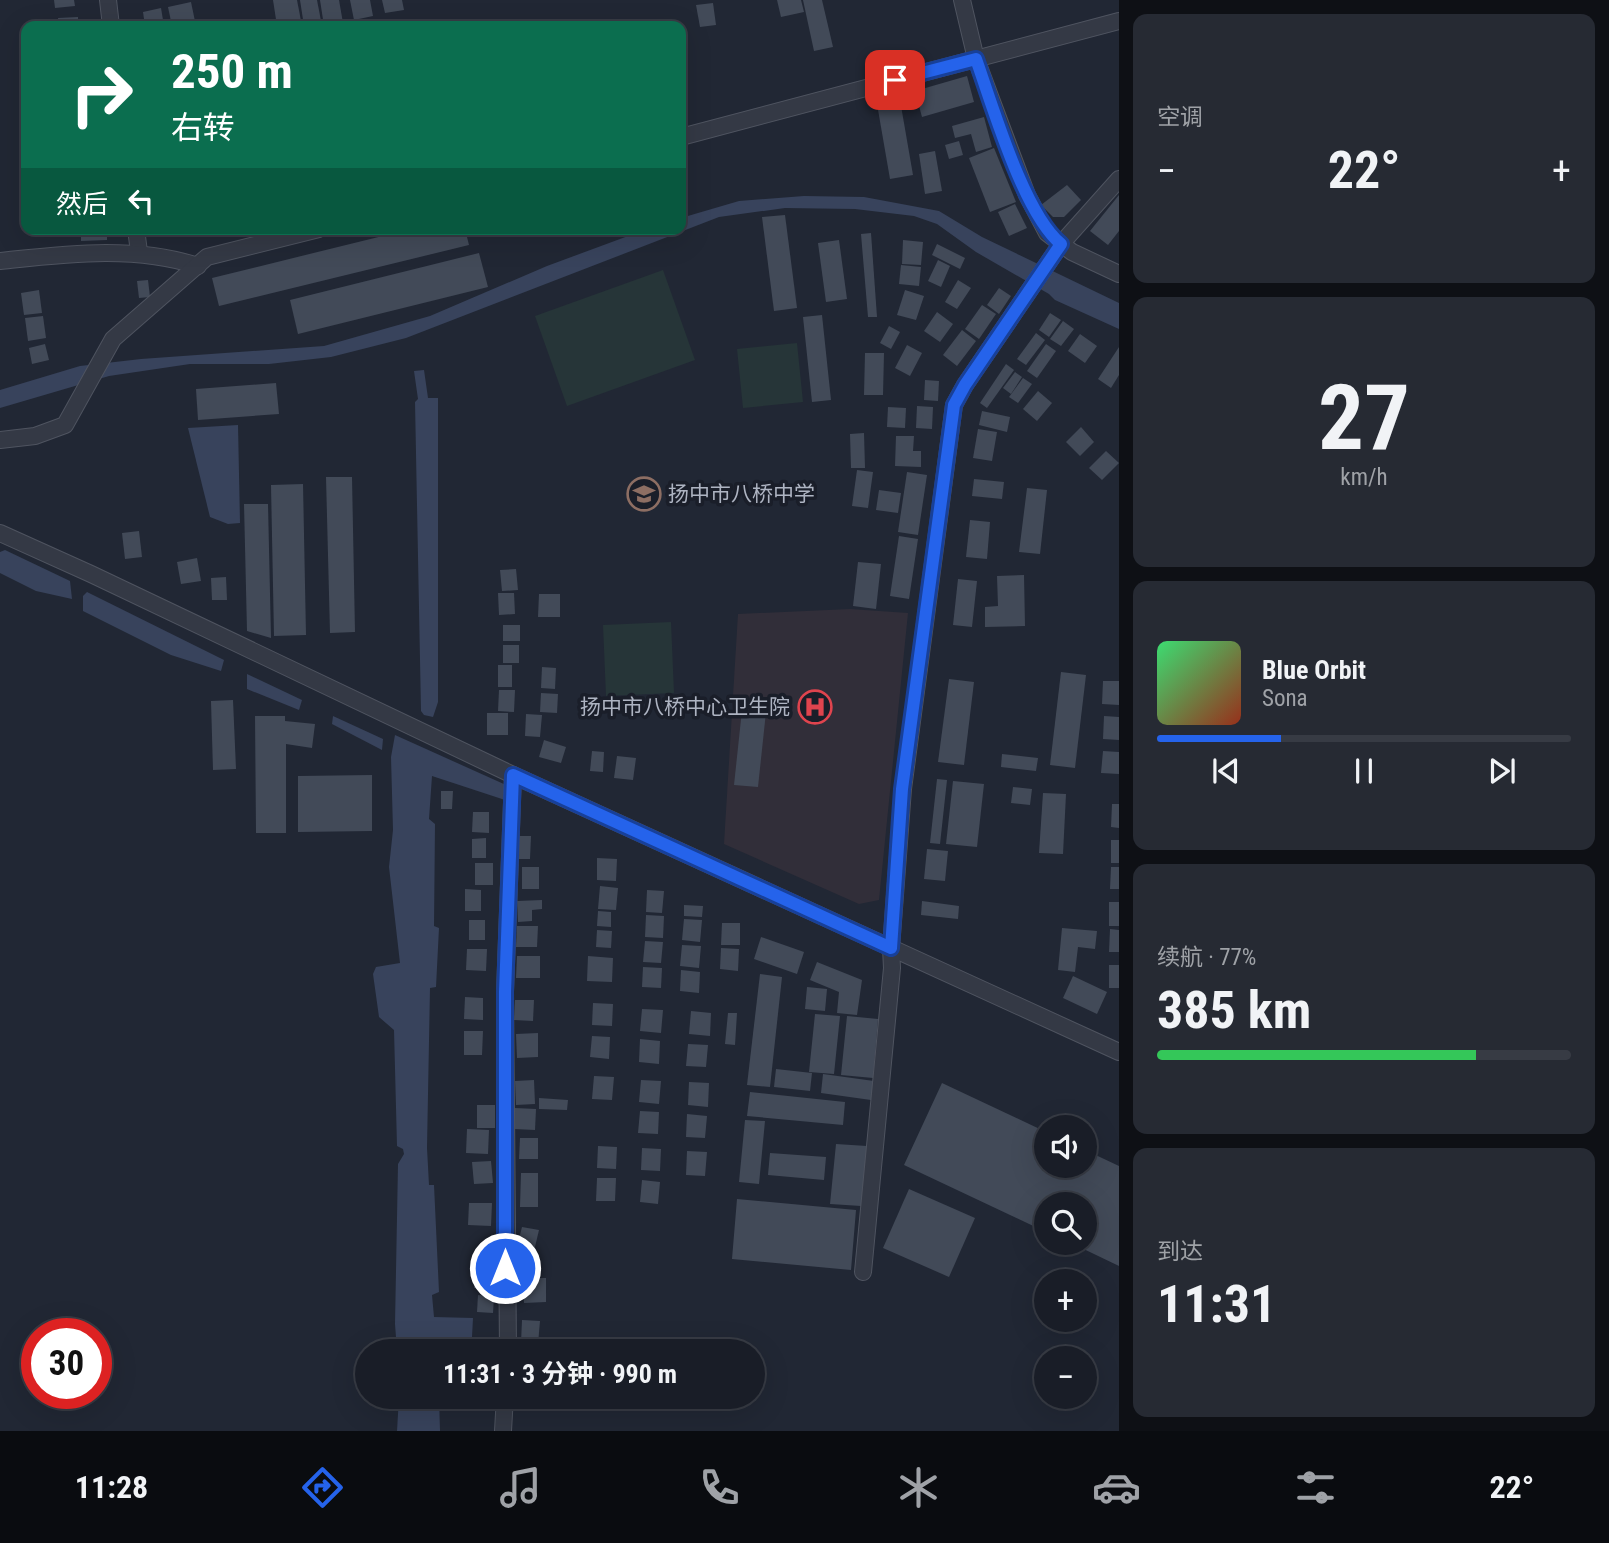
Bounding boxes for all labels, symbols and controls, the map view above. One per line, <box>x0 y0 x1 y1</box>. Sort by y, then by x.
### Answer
text: 250 m <box>171 43 293 100</box>
icon: right <box>56 49 147 140</box>
pin <box>865 50 925 110</box>
icon: arrive <box>876 61 914 99</box>
text: 空调 <box>1157 104 1203 131</box>
text: 右转 <box>171 109 235 147</box>
text: 22° <box>1328 140 1400 201</box>
text: − <box>1157 149 1176 193</box>
text: + <box>1552 149 1571 193</box>
icon: left <box>122 182 160 220</box>
text: 然后 <box>56 189 108 219</box>
text: 27 <box>1318 365 1410 471</box>
text: km/h <box>1340 464 1388 491</box>
school or university icon: 扬中市八桥中学 <box>625 475 663 513</box>
place label: 扬中市八桥中学 <box>668 482 815 506</box>
text: Blue Orbit <box>1262 655 1366 685</box>
text: Sona <box>1262 685 1308 712</box>
hospital icon: 扬中市八桥中心卫生院 <box>796 688 834 726</box>
place label: 扬中市八桥中心卫生院 <box>580 695 790 719</box>
icon: previous <box>1207 752 1245 790</box>
icon: pause <box>1345 752 1383 790</box>
icon: next <box>1483 752 1521 790</box>
text: 续航 · 77% <box>1157 944 1256 971</box>
text: 385 km <box>1157 980 1311 1041</box>
map controls <box>1034 1115 1097 1409</box>
button: sound <box>1034 1115 1097 1178</box>
button: search <box>1034 1192 1097 1255</box>
position arrow <box>468 1231 542 1305</box>
text: 到达 <box>1157 1238 1203 1265</box>
button: + <box>1034 1269 1097 1332</box>
text: 11:31 <box>1157 1274 1276 1335</box>
speed limit sign: 30 <box>21 1318 112 1409</box>
button: − <box>1034 1346 1097 1409</box>
text: 11:31 · 3 分钟 · 990 m <box>443 1359 677 1389</box>
icon: directions <box>298 1463 347 1512</box>
icon: music <box>496 1463 545 1512</box>
icon: phone <box>695 1463 744 1512</box>
icon: climate <box>894 1463 943 1512</box>
icon: car <box>1092 1463 1141 1512</box>
icon: filters <box>1291 1463 1340 1512</box>
text: 11:28 <box>75 1468 148 1506</box>
text: 22° <box>1489 1468 1534 1506</box>

